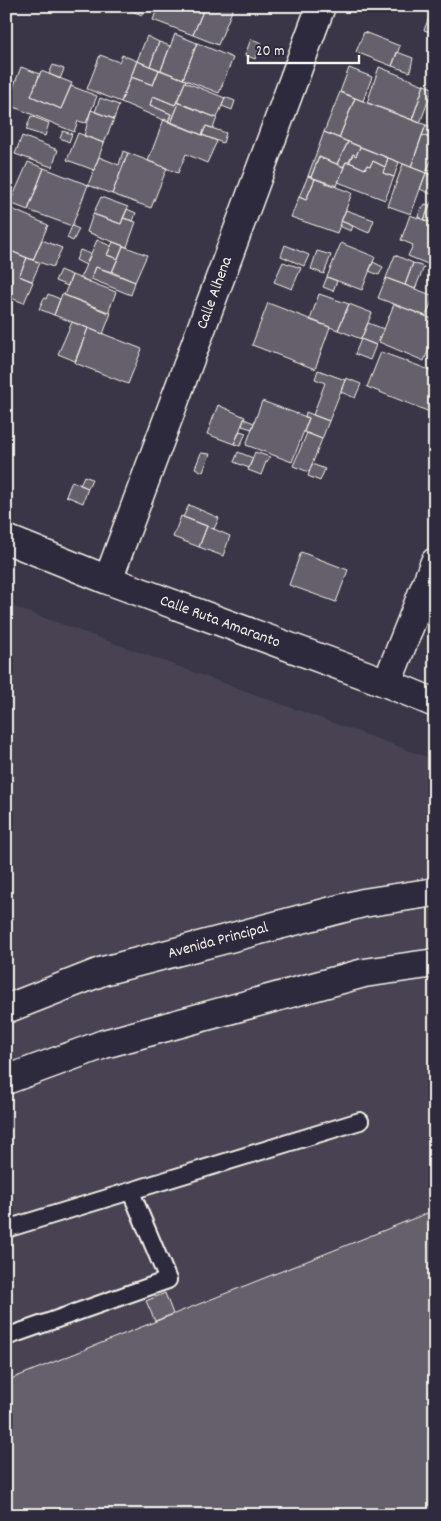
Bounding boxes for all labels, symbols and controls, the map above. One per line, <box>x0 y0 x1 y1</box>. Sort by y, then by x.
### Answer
scale bar <box>248 32 360 64</box>
text: 20 m <box>256 41 284 63</box>
street label: Calle Alhena <box>191 253 239 332</box>
street label: Calle Ruta Amaranto <box>157 590 283 654</box>
street label: Avenida Principal <box>165 917 271 965</box>

